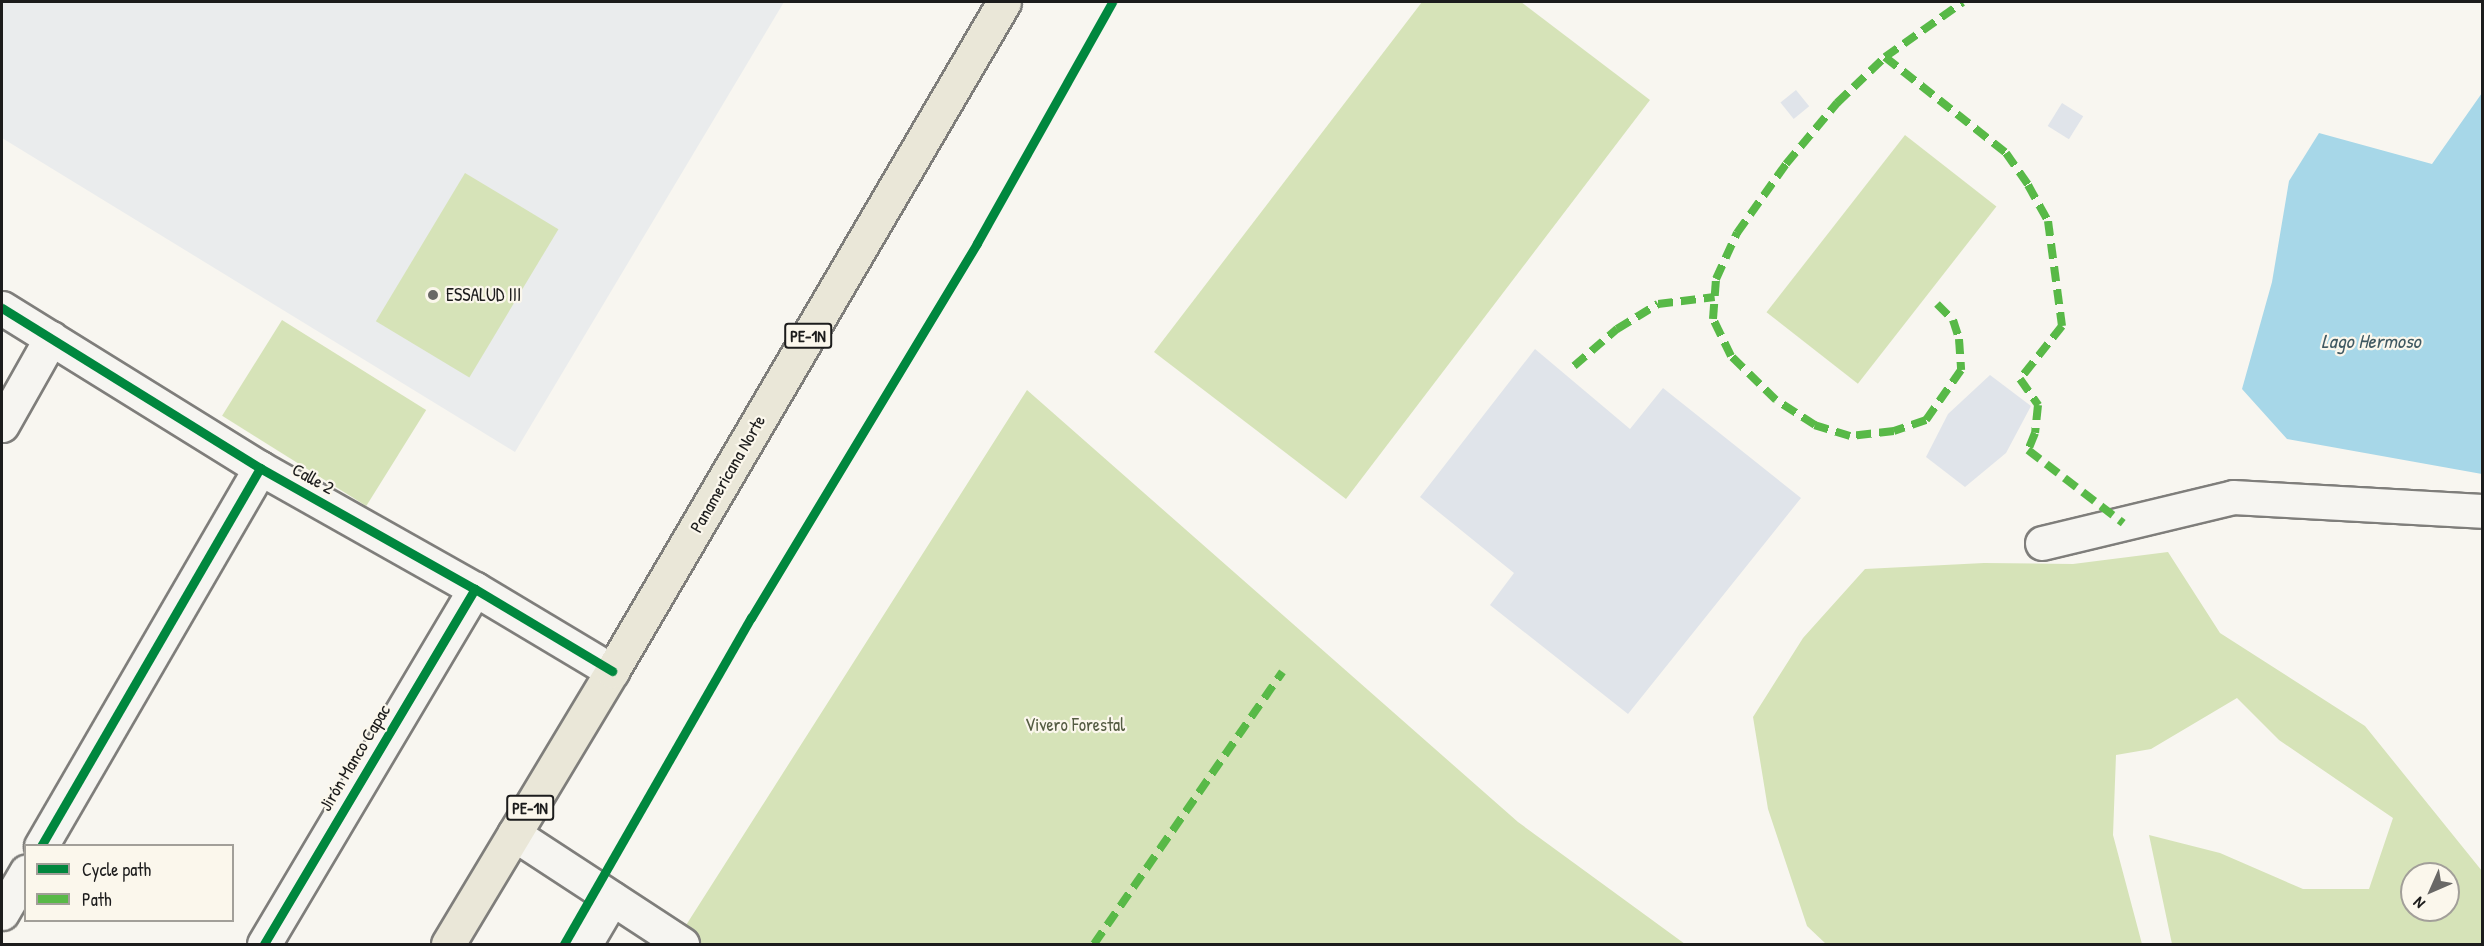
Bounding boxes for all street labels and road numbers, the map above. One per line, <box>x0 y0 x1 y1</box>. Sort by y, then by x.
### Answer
road number: PE-1N <box>784 323 832 349</box>
street label: Panamericana Norte <box>686 412 770 536</box>
street label: Calle 2 <box>288 459 338 499</box>
street label: Jirón Manco Capac <box>315 701 395 815</box>
road number: PE-1N <box>506 795 554 821</box>

